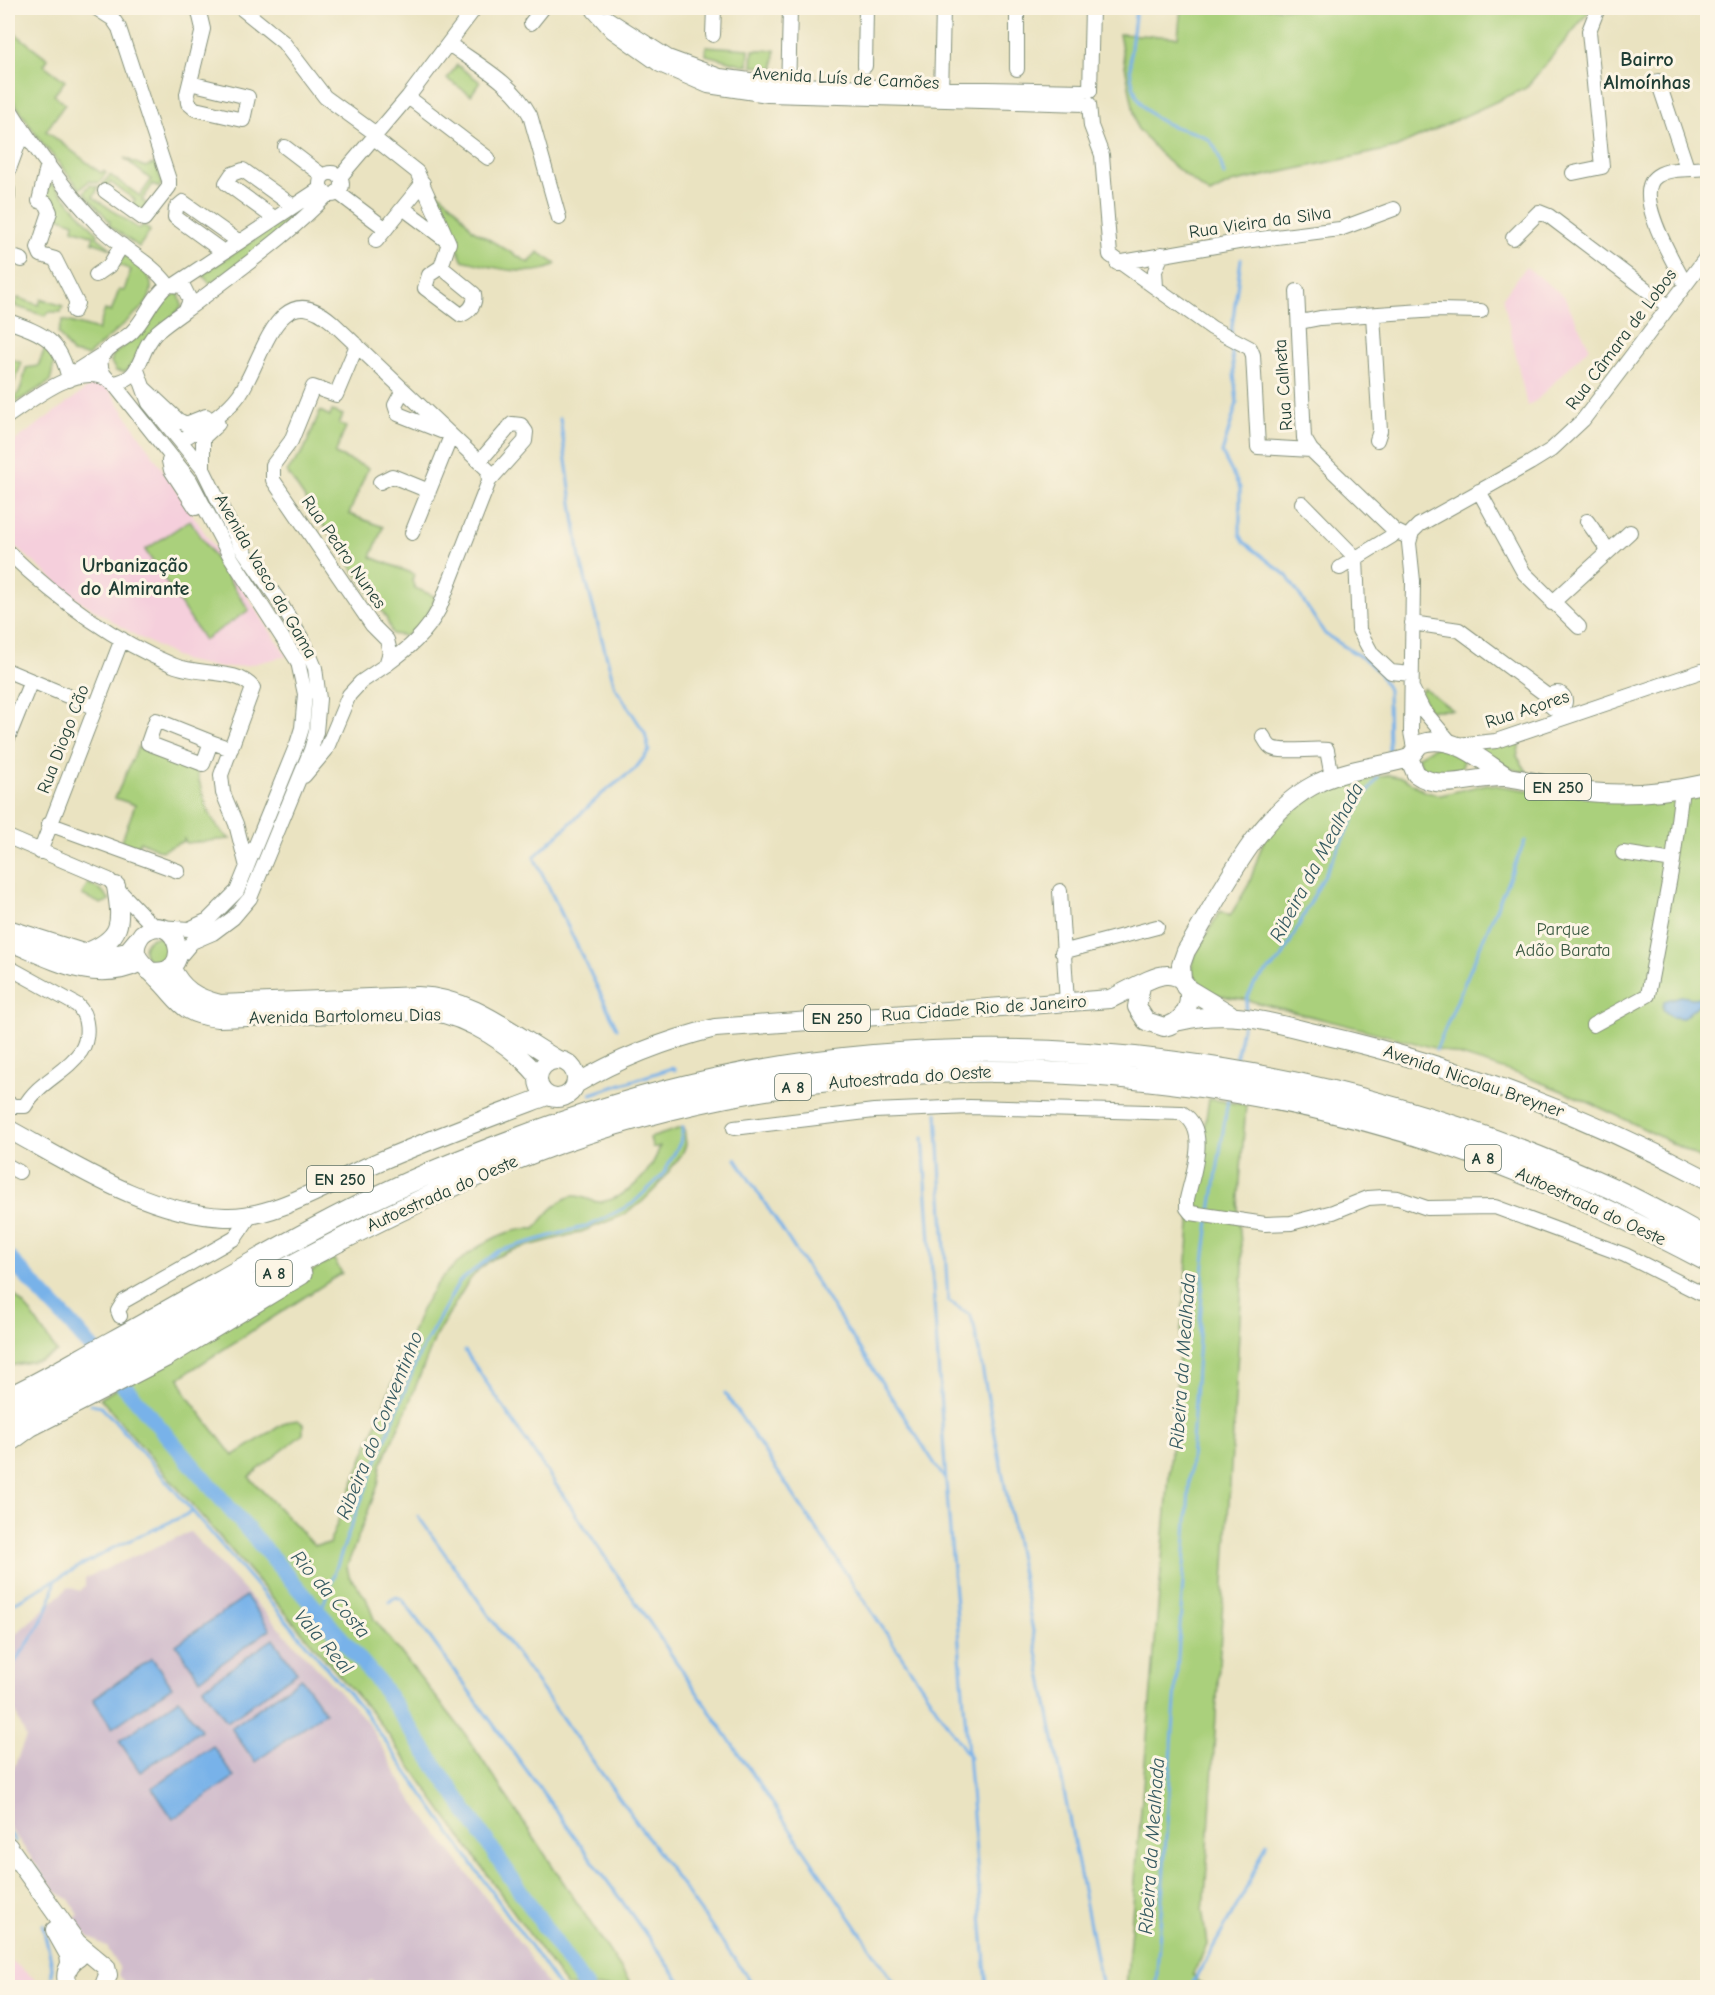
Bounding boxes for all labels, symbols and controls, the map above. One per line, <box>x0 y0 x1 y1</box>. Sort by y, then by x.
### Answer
district label: Bairro Almoínhas <box>1604 48 1691 94</box>
street label: Avenida Luís de Camões <box>752 63 940 94</box>
street label: Rua Vieira da Silva <box>1188 202 1333 243</box>
street label: Rua Câmara de Lobos <box>1562 265 1681 414</box>
street label: Rua Calheta <box>1270 338 1297 432</box>
street label: Avenida Vasco da Gama <box>210 490 321 662</box>
street label: Rua Pedro Nunes <box>297 492 390 613</box>
district label: Urbanização do Almirante <box>81 554 190 600</box>
street label: Rua Diogo Cão <box>33 682 94 797</box>
street label: Rua Açores <box>1482 686 1572 733</box>
road number: EN 250 <box>1525 774 1591 800</box>
water label: Ribeira da Mealhada <box>1265 779 1368 946</box>
park label: Parque Adão Barata <box>1515 919 1611 961</box>
street label: Rua Cidade Rio de Janeiro <box>881 991 1087 1026</box>
street label: Avenida Bartolomeu Dias <box>249 1004 441 1029</box>
road number: EN 250 <box>804 1005 870 1031</box>
street label: Avenida Nicolau Breyner <box>1381 1041 1568 1122</box>
street label: Autoestrada do Oeste <box>828 1061 992 1094</box>
road number: A 8 <box>775 1074 811 1100</box>
road number: A 8 <box>1465 1145 1501 1171</box>
street label: Autoestrada do Oeste <box>363 1151 521 1236</box>
street label: Autoestrada do Oeste <box>1512 1162 1669 1250</box>
road number: EN 250 <box>307 1166 373 1192</box>
road number: A 8 <box>256 1260 292 1286</box>
water label: Ribeira da Mealhada <box>1165 1272 1200 1450</box>
water label: Ribeira do Conventinho <box>331 1328 428 1522</box>
water label: Rio da Costa <box>286 1546 375 1643</box>
water label: Vala Real <box>289 1604 358 1679</box>
water label: Ribeira da Mealhada <box>1134 1757 1169 1935</box>

